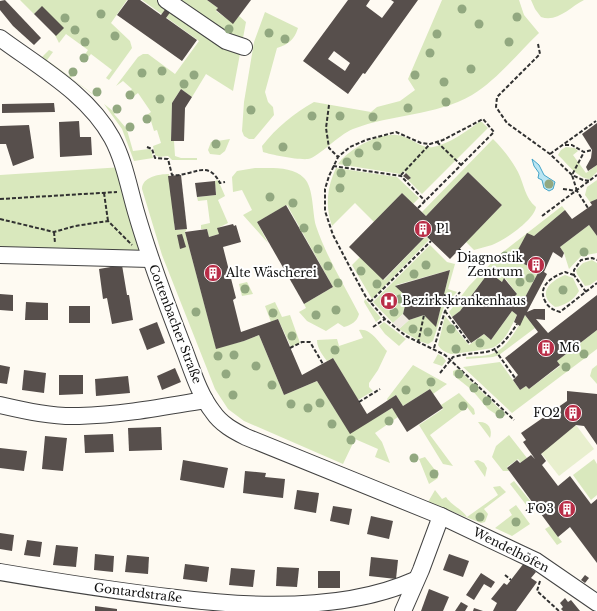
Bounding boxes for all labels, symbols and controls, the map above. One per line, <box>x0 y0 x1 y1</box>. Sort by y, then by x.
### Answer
building icon: P1 <box>413 219 433 239</box>
place label: P1 <box>436 221 450 236</box>
place label: Diagnostik Zentrum <box>457 250 524 279</box>
building icon: Diagnostik Zentrum <box>526 255 546 275</box>
street label: Cottenbacher Straße <box>146 262 205 386</box>
building icon: Alte Wäscherei <box>203 263 223 283</box>
place label: Alte Wäscherei <box>225 265 317 280</box>
hospital icon: Bezirkskrankenhaus <box>379 291 399 311</box>
place label: Bezirkskrankenhaus <box>402 293 526 308</box>
building icon: M6 <box>536 338 556 358</box>
place label: M6 <box>559 340 580 355</box>
building icon: FO2 <box>563 403 583 423</box>
place label: FO2 <box>533 405 560 420</box>
building icon: FO3 <box>557 499 577 519</box>
place label: FO3 <box>527 501 554 516</box>
street label: Wendelhöfen <box>470 524 552 575</box>
street label: Gontardstraße <box>93 580 183 605</box>

